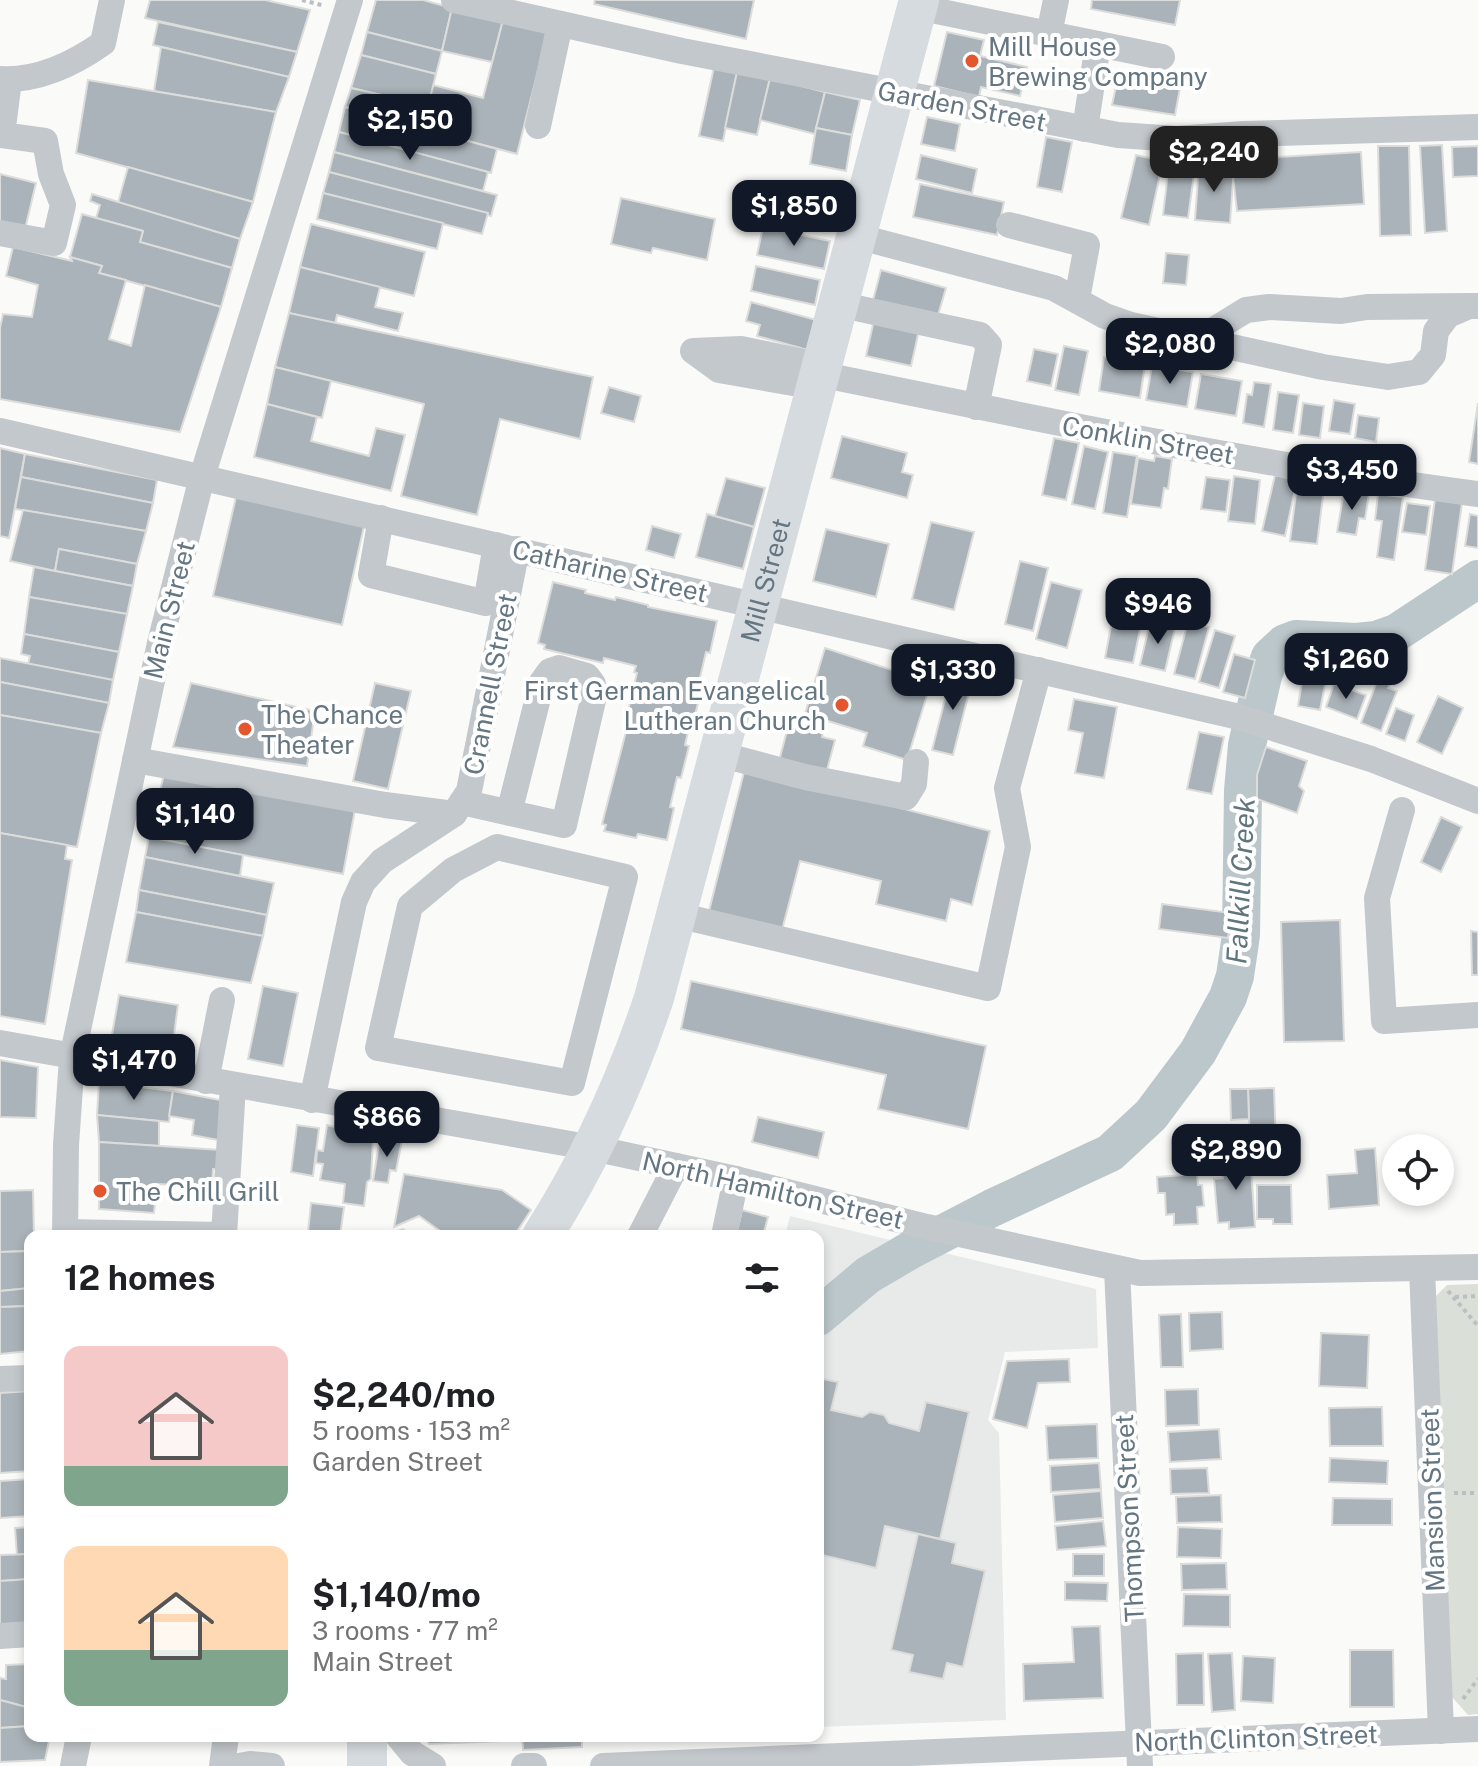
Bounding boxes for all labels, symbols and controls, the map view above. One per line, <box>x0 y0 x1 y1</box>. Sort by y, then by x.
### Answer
place label: Mill House Brewing Company <box>988 31 1208 92</box>
marker: Mill House Brewing Company <box>963 52 981 70</box>
street label: Garden Street <box>875 74 1049 138</box>
pin: $2,150 <box>345 94 475 162</box>
text: $2,150 <box>367 104 453 135</box>
pin: $2,240 <box>1149 126 1279 194</box>
text: $2,240 <box>1168 136 1260 167</box>
pin: $1,850 <box>729 180 859 248</box>
text: $1,850 <box>750 190 838 221</box>
pin: $2,080 <box>1105 318 1235 386</box>
text: $2,080 <box>1124 328 1216 359</box>
street label: Conklin Street <box>1060 410 1236 470</box>
pin: $3,450 <box>1287 444 1417 512</box>
text: $3,450 <box>1305 454 1399 485</box>
street label: Mill Street <box>734 515 796 646</box>
street label: Catharine Street <box>509 533 711 609</box>
street label: Main Street <box>137 538 201 682</box>
pin: $946 <box>1111 578 1205 646</box>
text: $946 <box>1124 588 1192 619</box>
street label: Crannell Street <box>457 591 523 777</box>
pin: $1,260 <box>1281 633 1411 701</box>
text: $1,260 <box>1303 643 1389 674</box>
pin: $1,330 <box>888 644 1018 712</box>
text: $1,330 <box>909 654 997 685</box>
place label: First German Evangelical Lutheran Church <box>524 675 826 736</box>
marker: First German Evangelical Lutheran Church <box>833 696 851 714</box>
place label: The Chance Theater <box>261 699 403 760</box>
marker: The Chance Theater <box>236 720 254 738</box>
pin: $1,140 <box>130 788 260 856</box>
water label: Fallkill Creek <box>1219 797 1261 965</box>
text: $1,140 <box>155 798 235 829</box>
pin: $1,470 <box>69 1034 199 1102</box>
text: $1,470 <box>91 1044 177 1075</box>
pin: $866 <box>340 1091 434 1159</box>
text: $866 <box>352 1101 422 1132</box>
pin: $2,890 <box>1171 1124 1301 1192</box>
text: $2,890 <box>1190 1134 1282 1165</box>
map controls <box>1382 1134 1454 1206</box>
button: locate <box>1382 1134 1454 1206</box>
street label: North Hamilton Street <box>639 1145 907 1235</box>
place label: The Chill Grill <box>116 1176 280 1207</box>
marker: The Chill Grill <box>91 1182 109 1200</box>
icon: filters <box>740 1256 784 1300</box>
text: 12 homes <box>64 1258 215 1298</box>
text: $2,240/mo <box>312 1375 496 1415</box>
icon: home <box>128 1378 224 1474</box>
street label: Mansion Street <box>1413 1408 1451 1592</box>
street label: Thompson Street <box>1108 1413 1150 1623</box>
text: 5 rooms · 153 m² <box>312 1415 510 1446</box>
text: Garden Street <box>312 1446 483 1477</box>
text: $1,140/mo <box>312 1575 481 1615</box>
icon: home <box>128 1578 224 1674</box>
text: 3 rooms · 77 m² <box>312 1615 498 1646</box>
text: Main Street <box>312 1646 453 1677</box>
street label: North Clinton Street <box>1134 1718 1378 1758</box>

